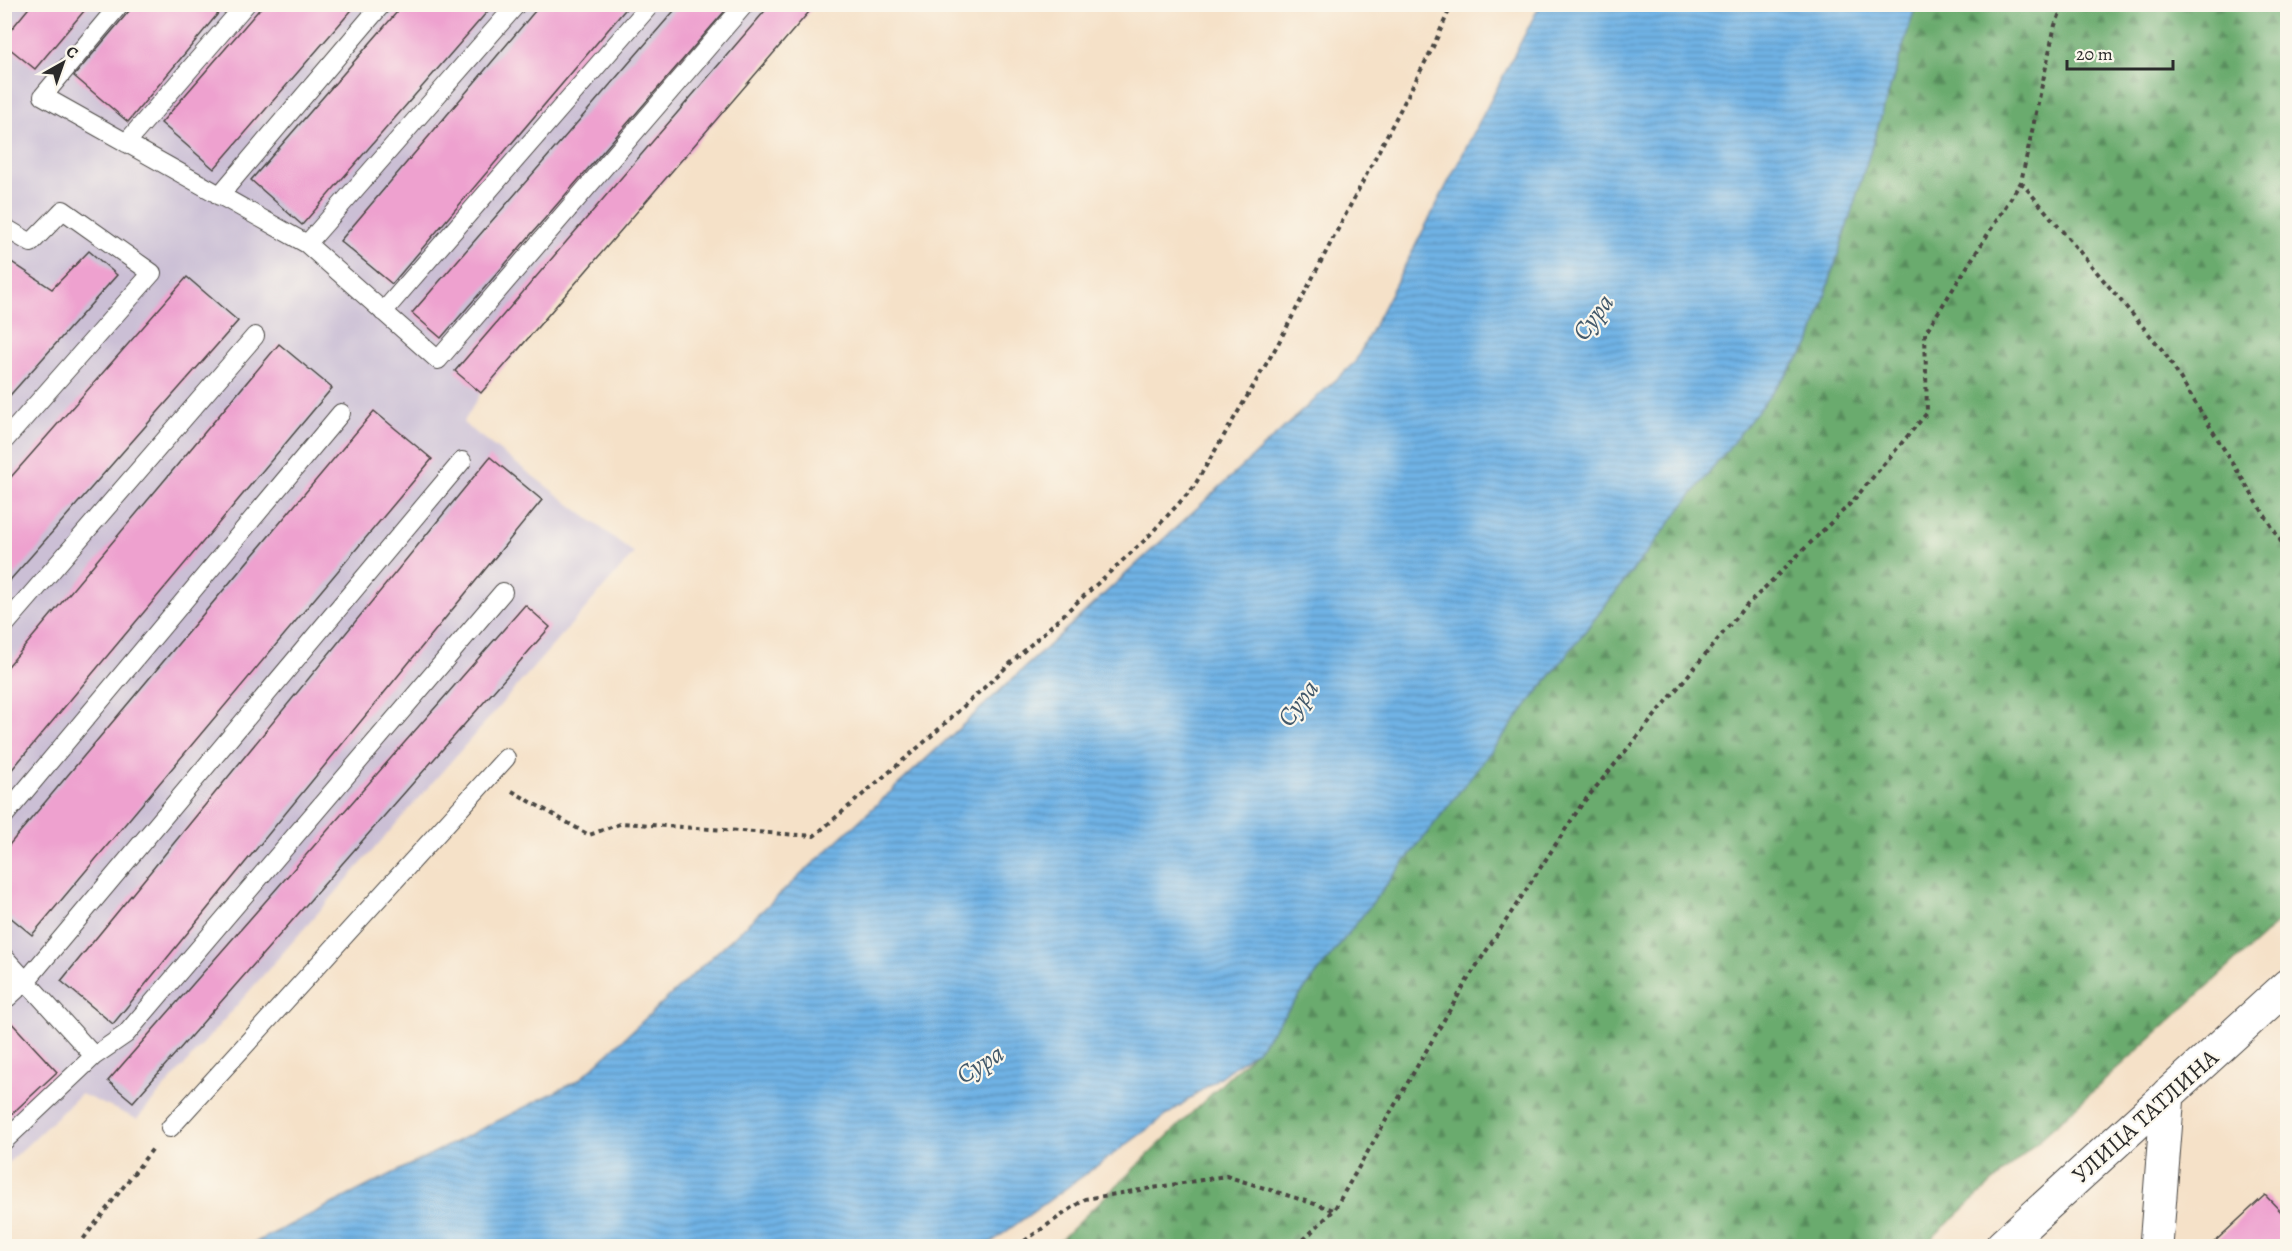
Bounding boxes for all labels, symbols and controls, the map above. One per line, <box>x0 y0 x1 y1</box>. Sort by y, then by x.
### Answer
north arrow <box>33 33 93 93</box>
scale bar <box>2067 33 2174 71</box>
text: С <box>61 41 83 64</box>
text: 20 m <box>2076 42 2113 66</box>
water label: Сура <box>1564 286 1622 348</box>
water label: Сура <box>1269 672 1327 734</box>
water label: Сура <box>949 1036 1011 1092</box>
street label: УЛИЦА ТАТЛИНА <box>2065 1041 2226 1190</box>

